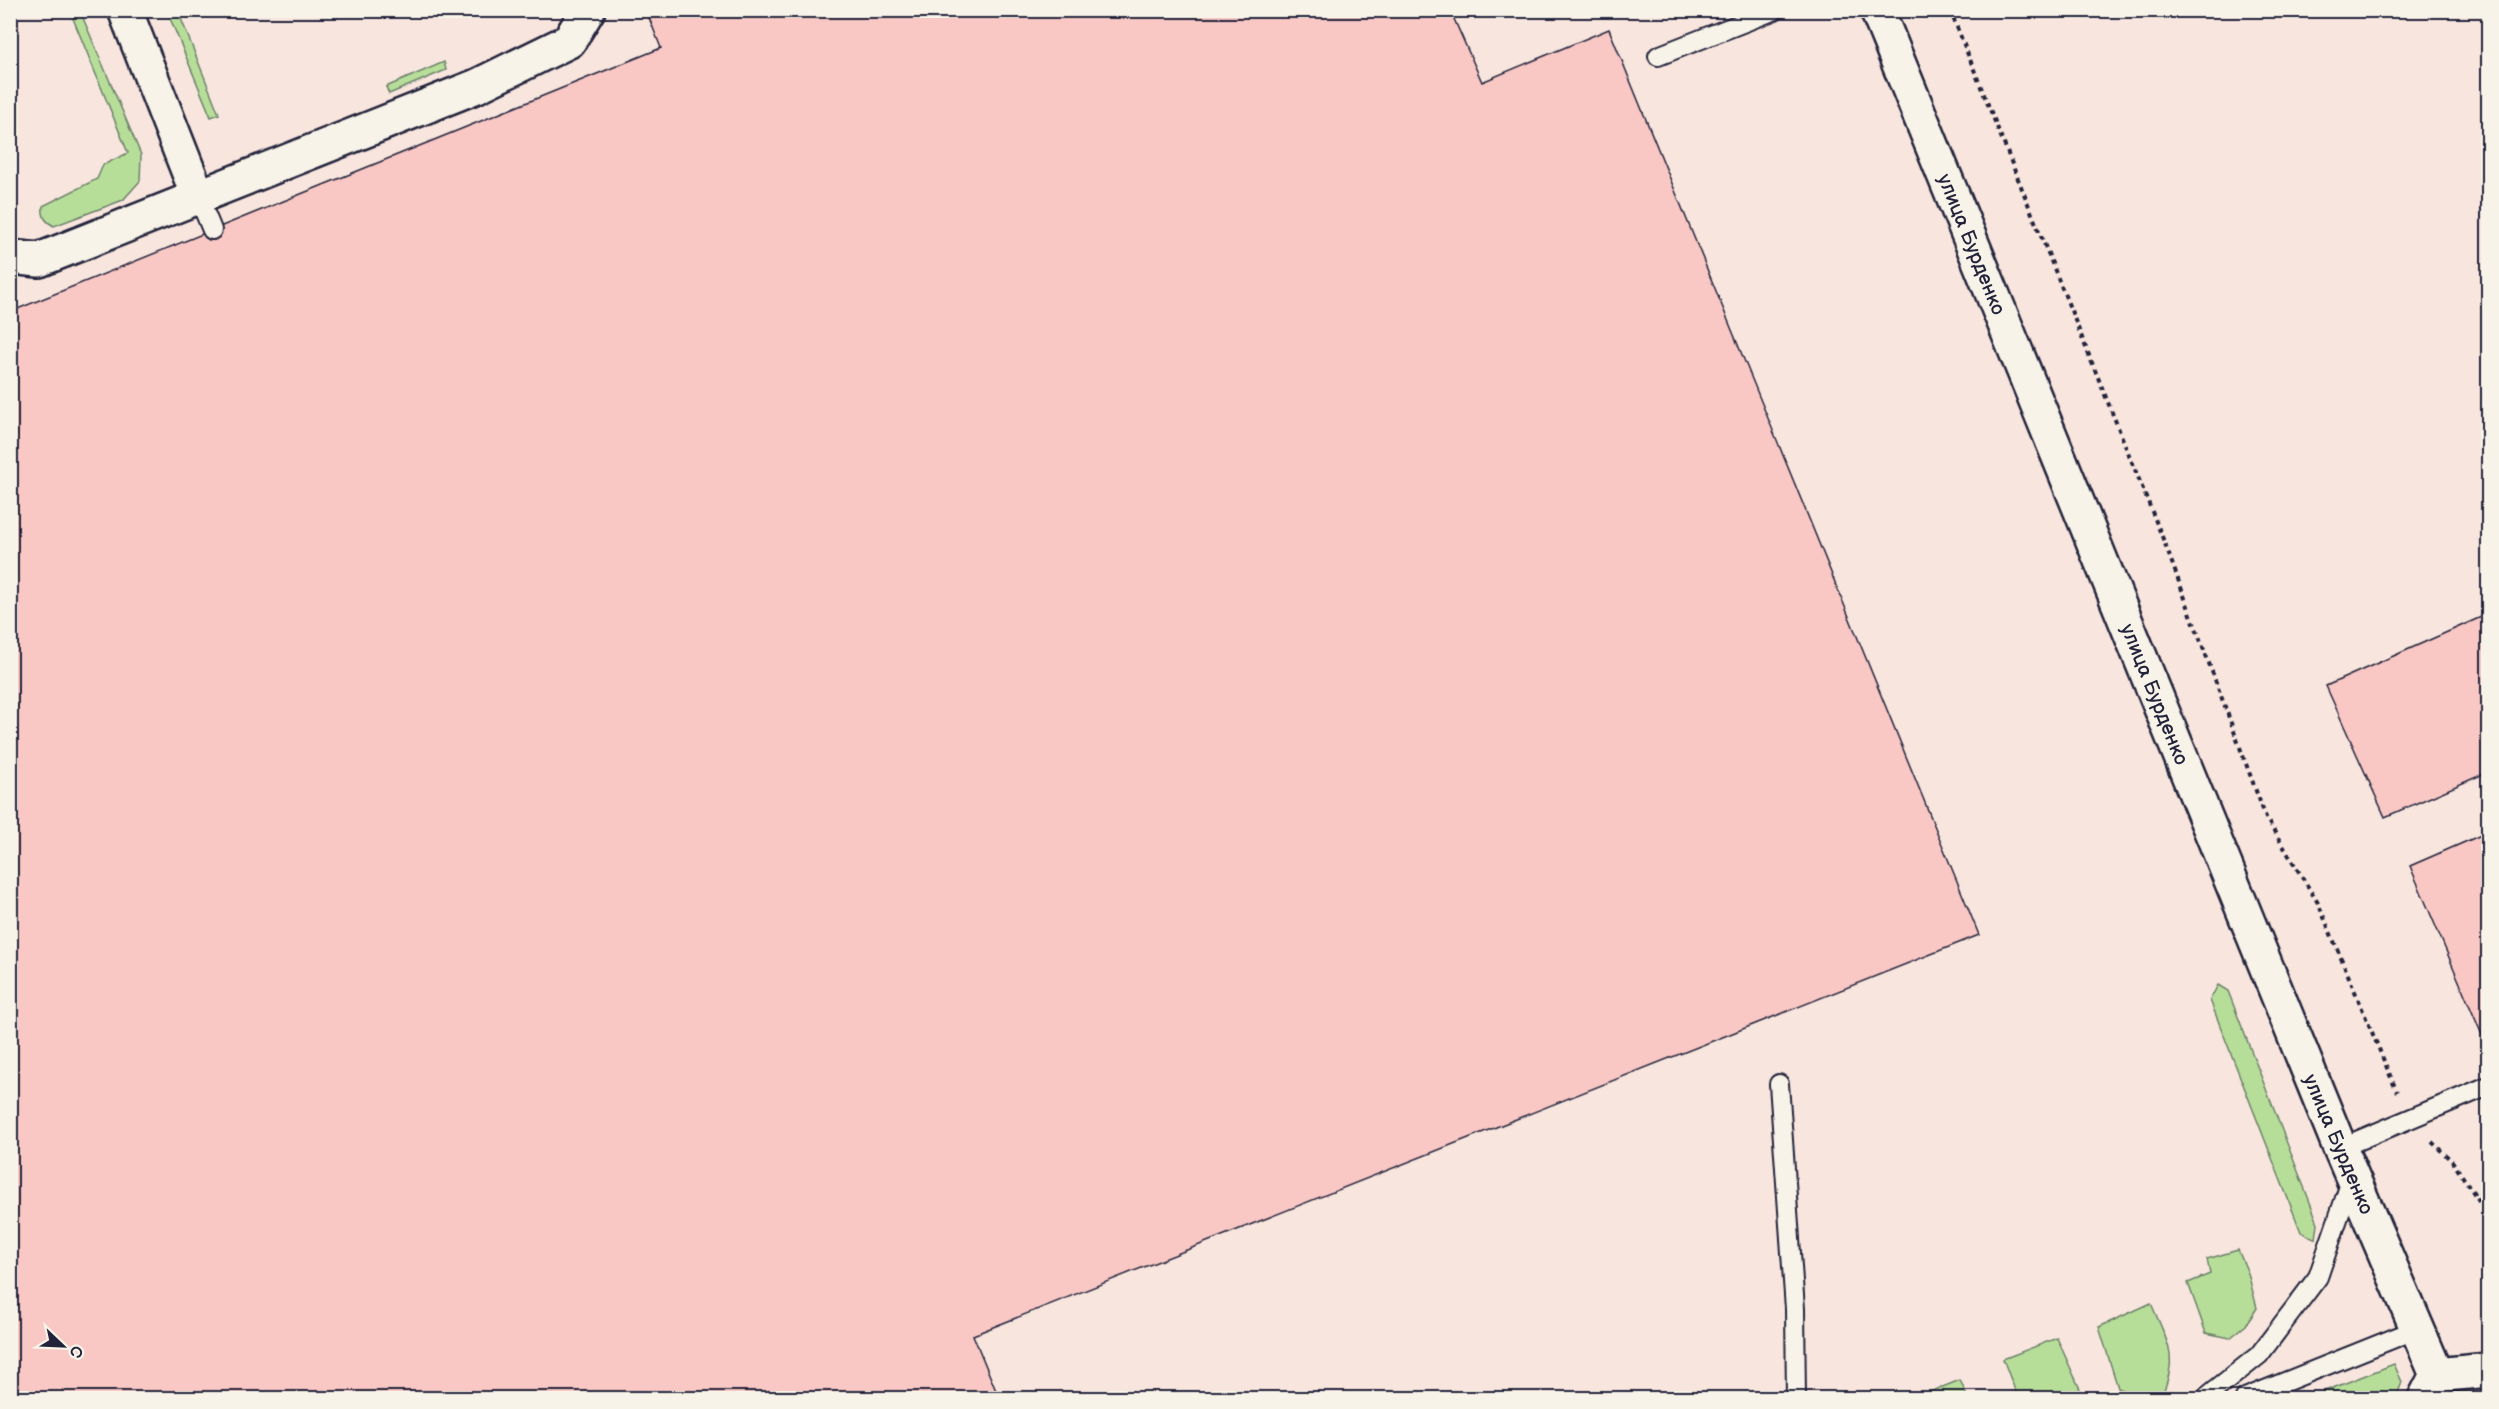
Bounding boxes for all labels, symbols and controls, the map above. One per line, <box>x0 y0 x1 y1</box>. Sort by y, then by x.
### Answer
street label: улица Бурденко <box>1932 170 2010 318</box>
street label: улица Бурденко <box>2115 620 2193 768</box>
street label: улица Бурденко <box>2298 1071 2378 1218</box>
north arrow <box>33 1316 93 1376</box>
text: С <box>65 1342 86 1360</box>

